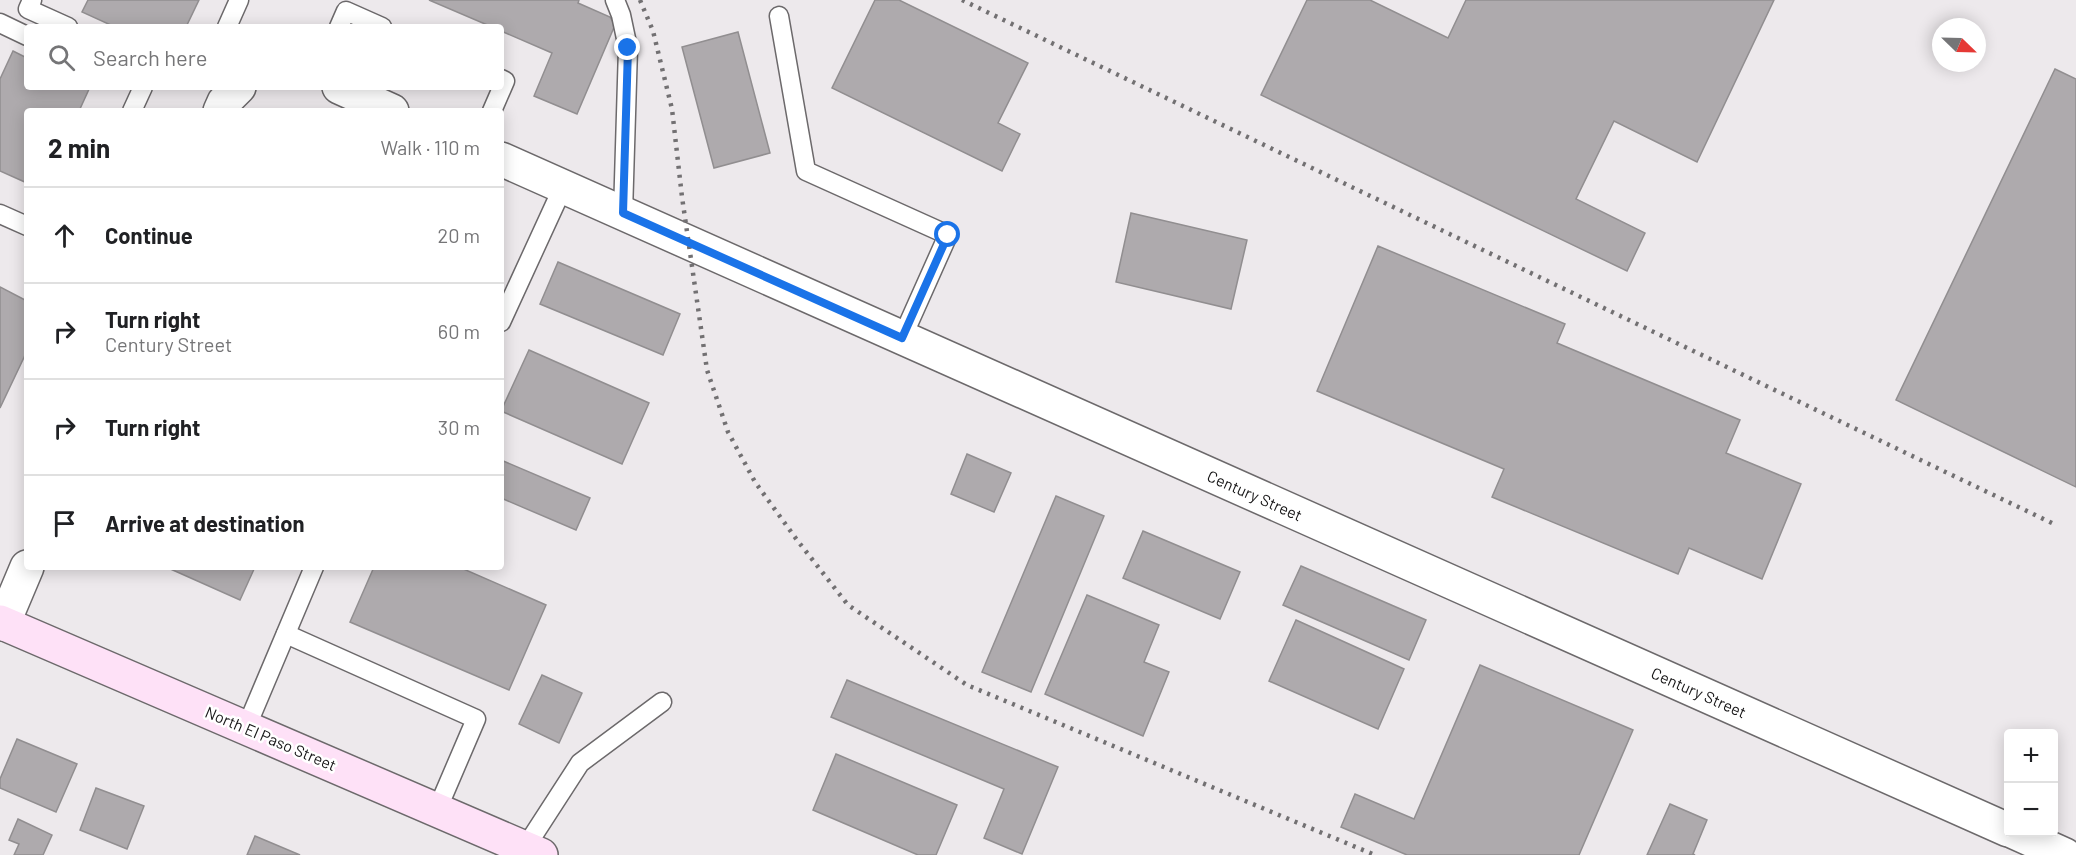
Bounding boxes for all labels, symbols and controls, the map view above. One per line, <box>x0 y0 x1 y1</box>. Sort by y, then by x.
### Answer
north arrow <box>1932 18 1986 72</box>
search box <box>24 24 504 90</box>
route end <box>614 34 640 60</box>
icon: search <box>45 41 78 74</box>
text: Search here <box>93 44 207 70</box>
text: 2 min <box>48 132 110 163</box>
text: Walk · 110 m <box>380 135 480 159</box>
icon: ahead <box>48 219 81 252</box>
route start <box>934 221 960 247</box>
text: Continue <box>105 222 193 248</box>
text: 20 m <box>437 223 480 247</box>
text: Turn right <box>105 306 200 332</box>
icon: right <box>48 315 81 348</box>
text: 60 m <box>438 319 480 343</box>
text: Century Street <box>105 332 232 356</box>
icon: right <box>48 411 81 444</box>
text: Turn right <box>105 414 200 440</box>
text: 30 m <box>438 415 480 439</box>
street label: Century Street <box>1205 466 1305 524</box>
icon: arrive <box>48 507 81 540</box>
text: Arrive at destination <box>105 510 304 536</box>
street label: Century Street <box>1649 663 1749 721</box>
street label: North El Paso Street <box>203 702 339 774</box>
map controls <box>2004 729 2058 837</box>
button: + <box>2004 729 2058 783</box>
button: − <box>2004 783 2058 837</box>

